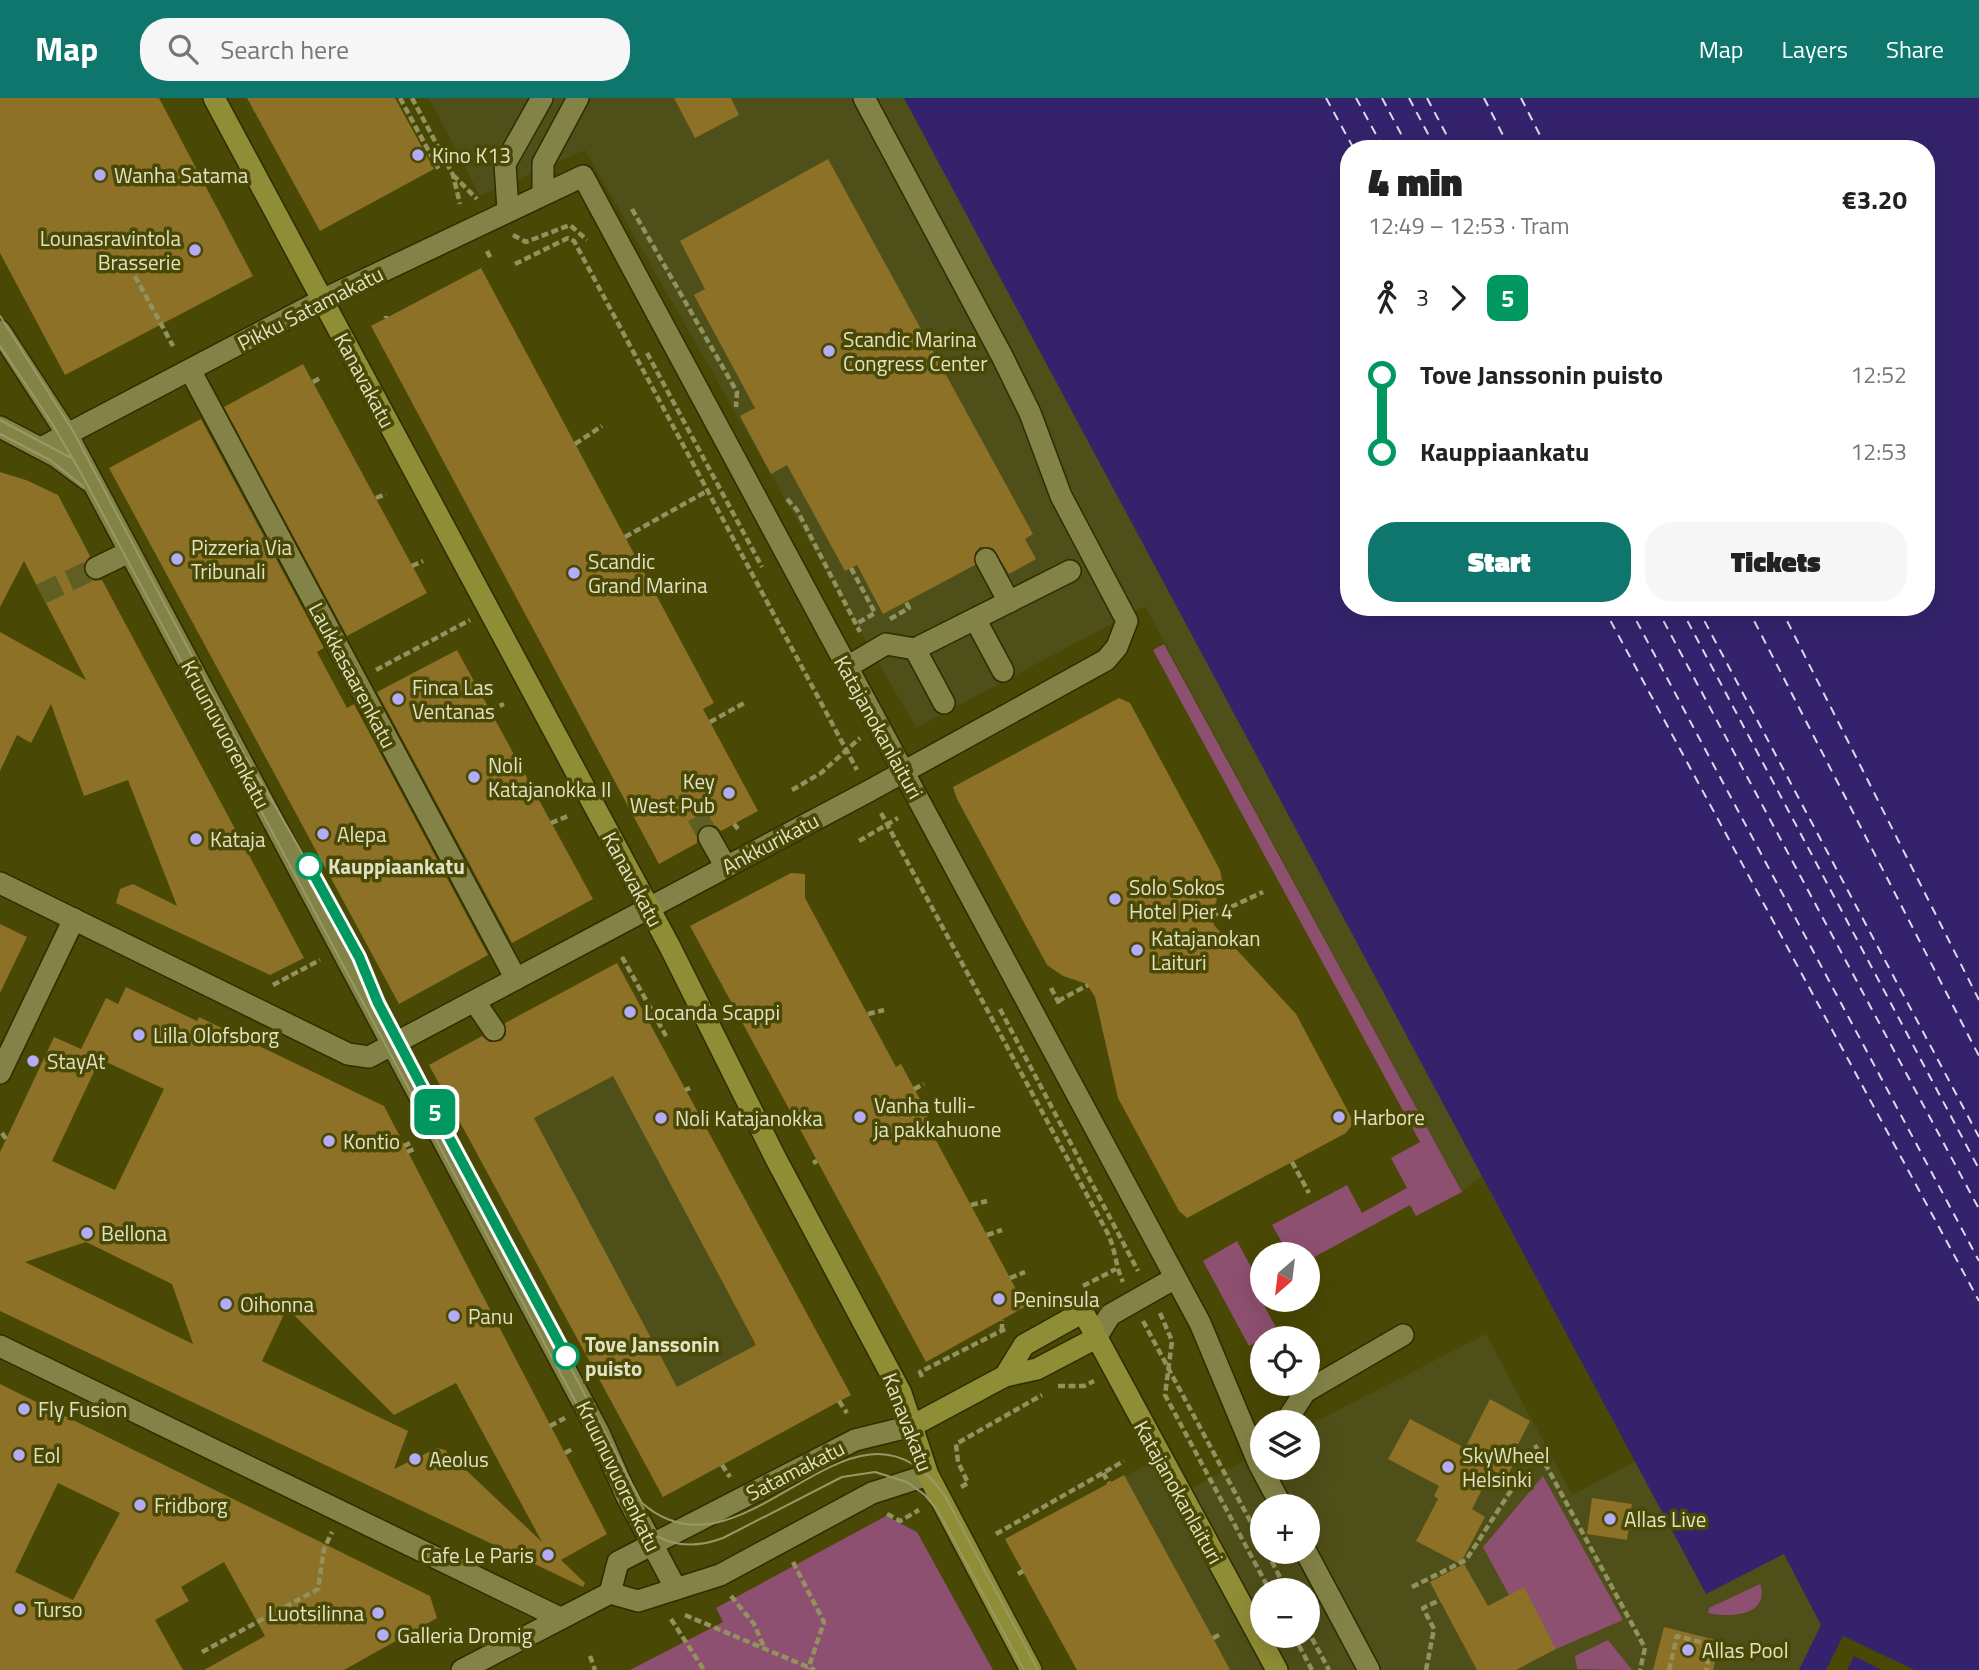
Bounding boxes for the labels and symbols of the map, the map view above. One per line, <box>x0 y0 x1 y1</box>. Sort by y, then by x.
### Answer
place label: Kino K13 <box>432 139 511 171</box>
marker: Kino K13 <box>410 147 426 163</box>
place label: Wanha Satama <box>114 159 249 191</box>
marker: Wanha Satama <box>92 167 108 183</box>
place label: Lounasravintola Brasserie <box>40 222 181 278</box>
marker: Lounasravintola Brasserie <box>187 242 203 258</box>
street label: Pikku Satamakatu <box>232 257 388 359</box>
place label: Scandic Marina Congress Center <box>843 323 987 379</box>
street label: Kanavakatu <box>327 327 403 433</box>
marker: Scandic Marina Congress Center <box>821 343 837 359</box>
place label: Pizzeria Via Tribunali <box>191 531 293 587</box>
place label: Scandic Grand Marina <box>588 545 708 601</box>
marker: Pizzeria Via Tribunali <box>169 551 185 567</box>
marker: Scandic Grand Marina <box>566 565 582 581</box>
street label: Laukkasaarenkatu <box>301 596 405 754</box>
street label: Katajanokanlaituri <box>826 649 932 805</box>
street label: Kruunuvuorenkatu <box>173 654 279 814</box>
place label: Finca Las Ventanas <box>412 671 495 727</box>
marker: Finca Las Ventanas <box>390 691 406 707</box>
place label: Noli Katajanokka II <box>488 749 611 805</box>
place label: Key West Pub <box>630 765 715 821</box>
marker: Noli Katajanokka II <box>466 769 482 785</box>
marker: Key West Pub <box>721 785 737 801</box>
street label: Ankkurikatu <box>716 804 824 882</box>
place label: Alepa <box>337 818 387 850</box>
place label: Kataja <box>210 823 266 855</box>
marker: Alepa <box>315 826 331 842</box>
street label: Kanavakatu <box>595 826 671 932</box>
marker: Kataja <box>188 831 204 847</box>
place label: Kauppiaankatu <box>328 850 465 882</box>
marker: Kauppiaankatu <box>296 853 322 879</box>
place label: Solo Sokos Hotel Pier 4 <box>1129 871 1233 927</box>
marker: Solo Sokos Hotel Pier 4 <box>1107 891 1123 907</box>
place label: Katajanokan Laituri <box>1151 922 1261 978</box>
marker: Katajanokan Laituri <box>1129 942 1145 958</box>
place label: Locanda Scappi <box>644 996 780 1028</box>
marker: Locanda Scappi <box>622 1004 638 1020</box>
place label: Lilla Olofsborg <box>153 1019 279 1051</box>
marker: Lilla Olofsborg <box>131 1027 147 1043</box>
place label: StayAt <box>47 1045 106 1077</box>
marker: StayAt <box>25 1053 41 1069</box>
line badge: 5 <box>412 1089 458 1135</box>
place label: Vanha tulli- ja pakkahuone <box>872 1089 1001 1145</box>
place label: Harbore <box>1353 1101 1425 1133</box>
place label: Noli Katajanokka <box>675 1102 823 1134</box>
marker: Vanha tulli- ja pakkahuone <box>852 1109 868 1125</box>
marker: Harbore <box>1331 1109 1347 1125</box>
marker: Noli Katajanokka <box>653 1110 669 1126</box>
place label: Kontio <box>343 1125 400 1157</box>
marker: Kontio <box>321 1133 337 1149</box>
place label: Bellona <box>101 1217 168 1249</box>
marker: Bellona <box>79 1225 95 1241</box>
north arrow <box>1250 1242 1320 1312</box>
place label: Peninsula <box>1013 1283 1100 1315</box>
place label: Oihonna <box>240 1288 314 1320</box>
marker: Peninsula <box>991 1291 1007 1307</box>
marker: Oihonna <box>218 1296 234 1312</box>
place label: Panu <box>468 1300 513 1332</box>
marker: Panu <box>446 1308 462 1324</box>
place label: Tove Janssonin puisto <box>585 1328 720 1384</box>
marker: Tove Janssonin puisto <box>553 1343 579 1369</box>
street label: Kanavakatu <box>874 1368 942 1476</box>
place label: Fly Fusion <box>38 1393 127 1425</box>
street label: Kruunuvuorenkatu <box>569 1395 669 1557</box>
marker: Fly Fusion <box>16 1401 32 1417</box>
street label: Katajanokanlaituri <box>1126 1414 1232 1570</box>
street label: Satamakatu <box>740 1431 850 1509</box>
place label: Eol <box>33 1439 60 1471</box>
place label: SkyWheel Helsinki <box>1462 1439 1550 1495</box>
place label: Aeolus <box>429 1443 489 1475</box>
marker: Eol <box>11 1447 27 1463</box>
marker: Aeolus <box>407 1451 423 1467</box>
marker: SkyWheel Helsinki <box>1440 1459 1456 1475</box>
place label: Fridborg <box>154 1489 228 1521</box>
marker: Fridborg <box>132 1497 148 1513</box>
place label: Allas Live <box>1624 1503 1706 1535</box>
marker: Allas Live <box>1602 1511 1618 1527</box>
place label: Cafe Le Paris <box>420 1539 534 1571</box>
marker: Cafe Le Paris <box>540 1547 556 1563</box>
place label: Turso <box>34 1593 83 1625</box>
place label: Luotsilinna <box>268 1597 364 1629</box>
marker: Turso <box>12 1601 28 1617</box>
marker: Luotsilinna <box>370 1605 386 1621</box>
place label: Galleria Dromig <box>397 1619 533 1651</box>
marker: Galleria Dromig <box>375 1627 391 1643</box>
place label: Allas Pool <box>1702 1634 1789 1666</box>
marker: Allas Pool <box>1680 1642 1696 1658</box>

